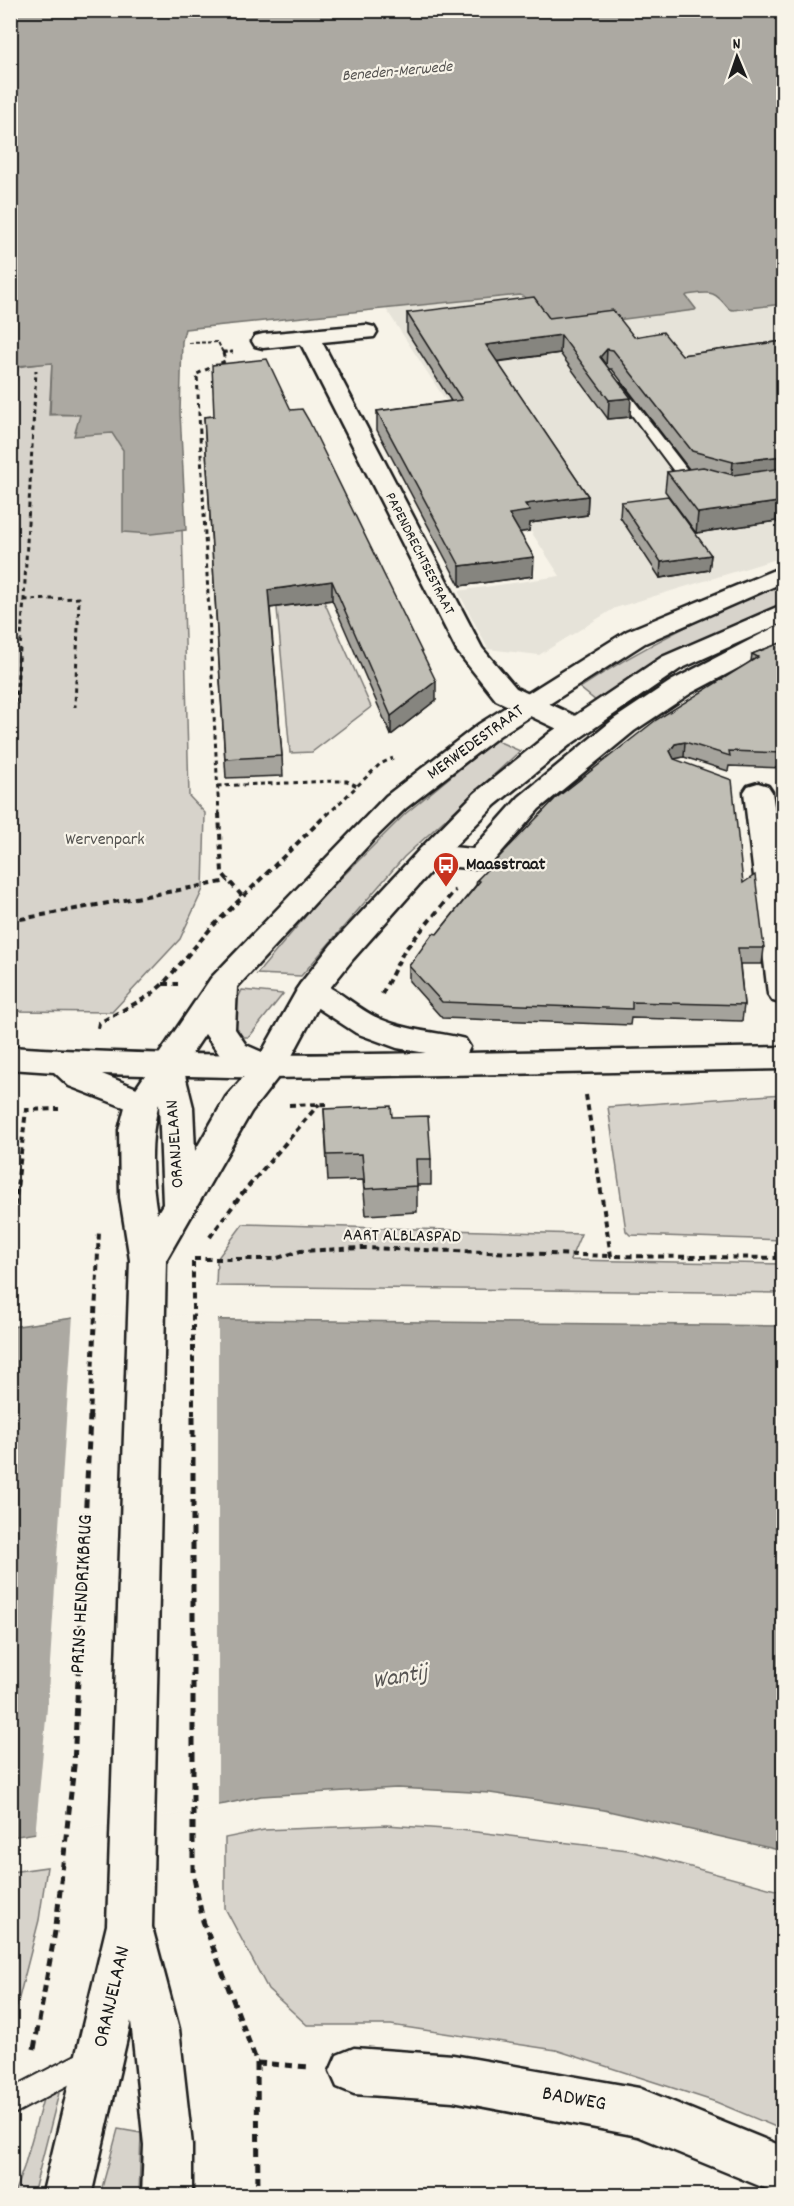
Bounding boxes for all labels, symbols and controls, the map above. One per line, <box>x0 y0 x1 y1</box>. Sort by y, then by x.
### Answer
north arrow <box>707 27 767 87</box>
text: N <box>732 33 741 56</box>
water label: Beneden-Merwede <box>341 56 454 88</box>
street label: PAPENDRECHTSESTRAAT <box>379 489 459 619</box>
street label: MERWEDESTRAAT <box>422 699 530 787</box>
park label: Wervenpark <box>65 828 145 853</box>
bus stop icon: Maasstraat <box>431 850 461 888</box>
place label: Maasstraat <box>466 853 546 878</box>
street label: ORANJELAAN <box>160 1099 192 1189</box>
street label: AART ALBLASPAD <box>343 1223 461 1251</box>
street label: PRINS HENDRIKBRUG <box>64 1514 102 1674</box>
water label: Wantij <box>370 1656 433 1700</box>
street label: ORANJELAAN <box>87 1943 139 2051</box>
street label: BADWEG <box>540 2080 608 2120</box>

